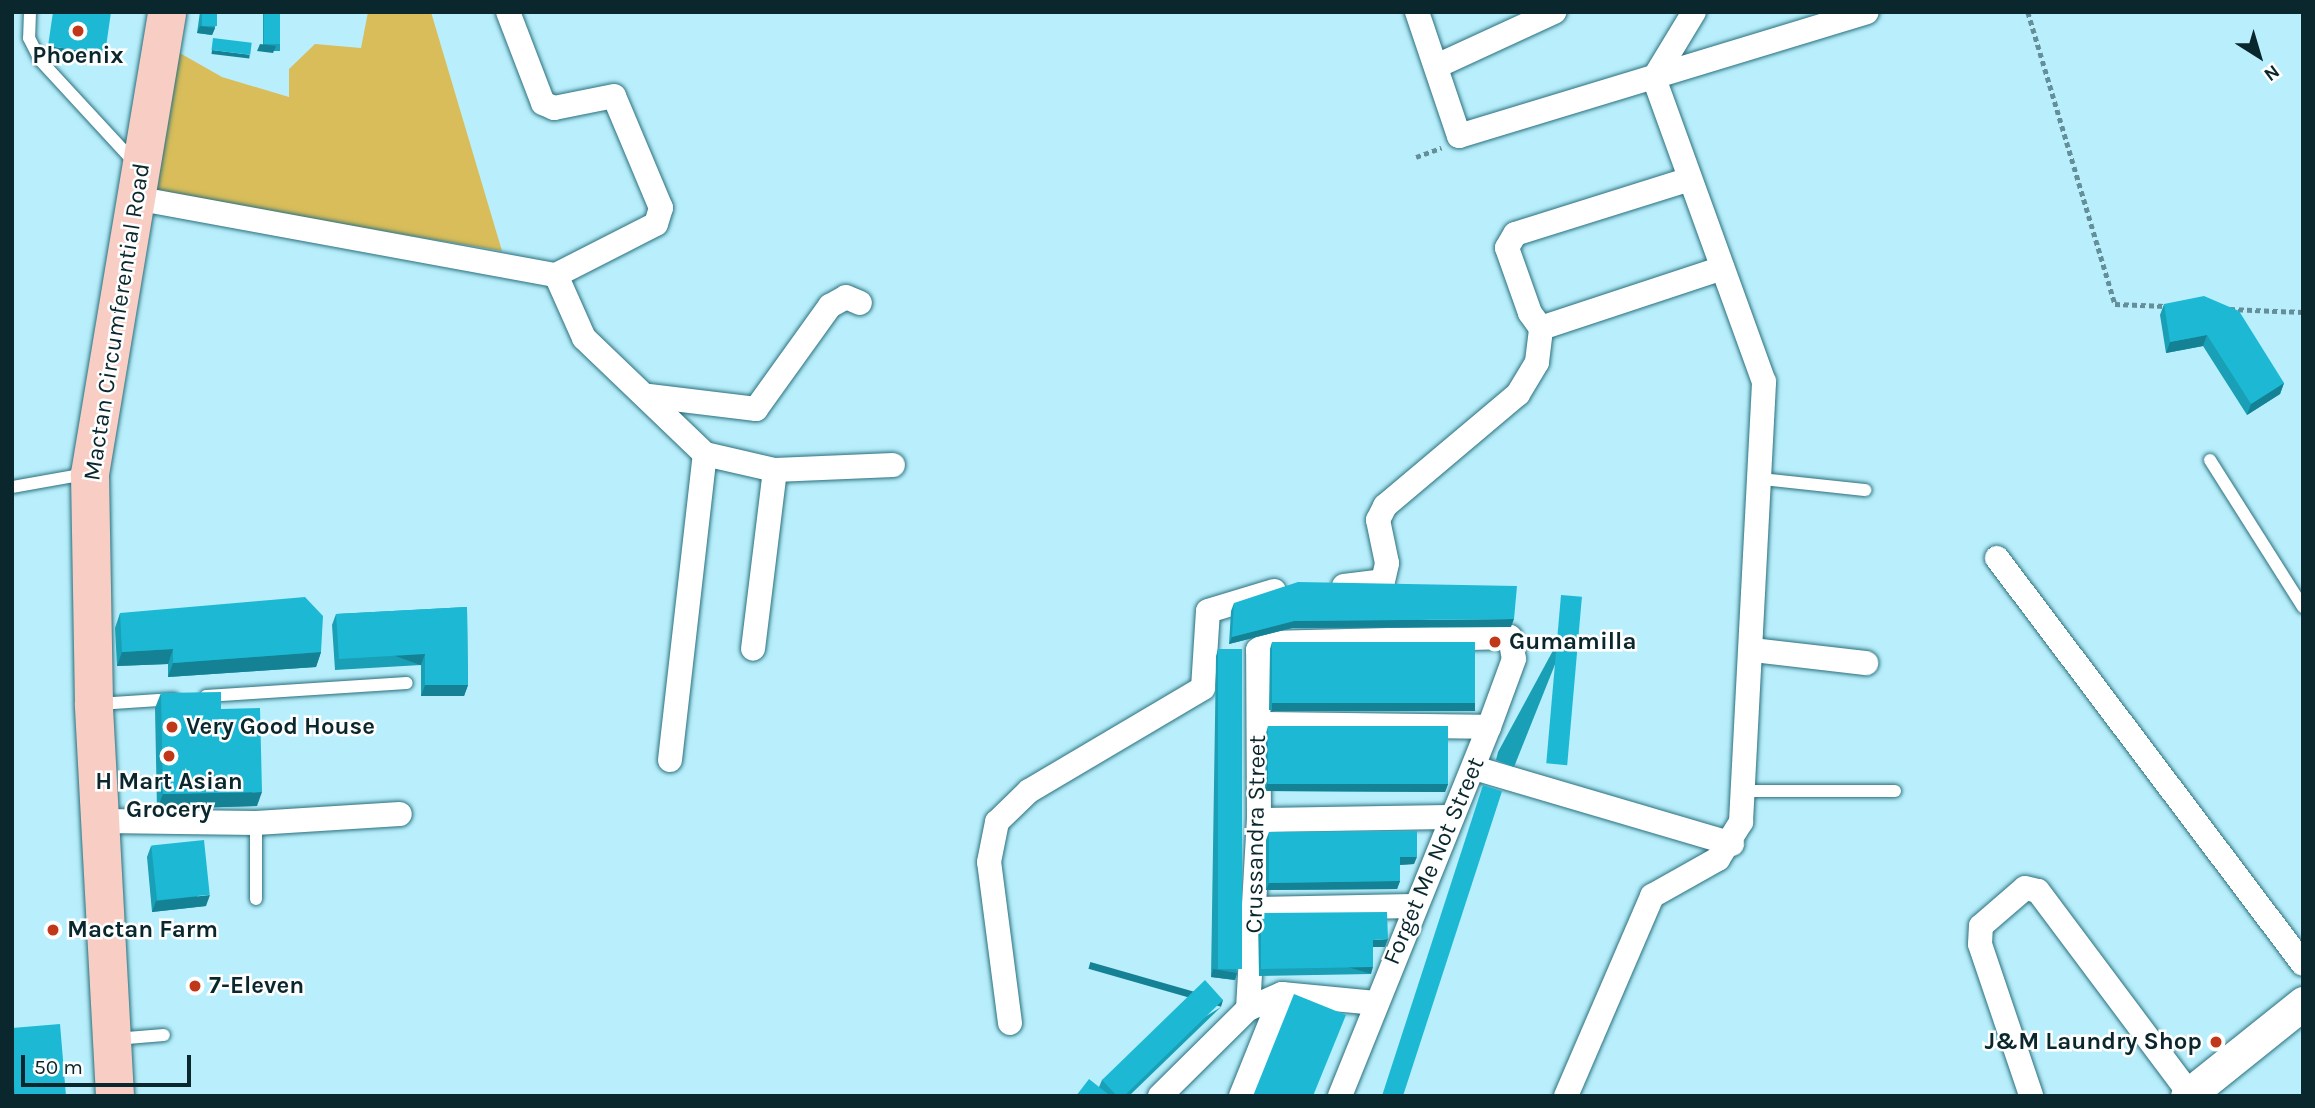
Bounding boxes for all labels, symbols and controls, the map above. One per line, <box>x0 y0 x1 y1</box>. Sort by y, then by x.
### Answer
north arrow <box>2224 21 2294 91</box>
marker: Phoenix <box>70 23 86 39</box>
place label: Phoenix <box>32 42 124 70</box>
text: N <box>2260 60 2284 86</box>
street label: Mactan Circumferential Road <box>78 161 156 483</box>
place label: Gumamilla <box>1509 628 1636 656</box>
marker: Gumamilla <box>1487 634 1503 650</box>
place label: Very Good House <box>186 713 375 741</box>
marker: Very Good House <box>164 719 180 735</box>
street label: Crussandra Street <box>1240 734 1272 934</box>
marker: H Mart Asian Grocery <box>161 748 177 764</box>
street label: Forget Me Not Street <box>1377 753 1491 969</box>
place label: H Mart Asian Grocery <box>95 768 243 824</box>
place label: Mactan Farm <box>67 916 218 944</box>
marker: Mactan Farm <box>45 922 61 938</box>
place label: 7-Eleven <box>209 972 304 1000</box>
marker: 7-Eleven <box>187 978 203 994</box>
place label: J&M Laundry Shop <box>1984 1028 2202 1056</box>
marker: J&M Laundry Shop <box>2208 1034 2224 1050</box>
scale bar <box>24 1042 194 1086</box>
text: 50 m <box>34 1055 83 1079</box>

